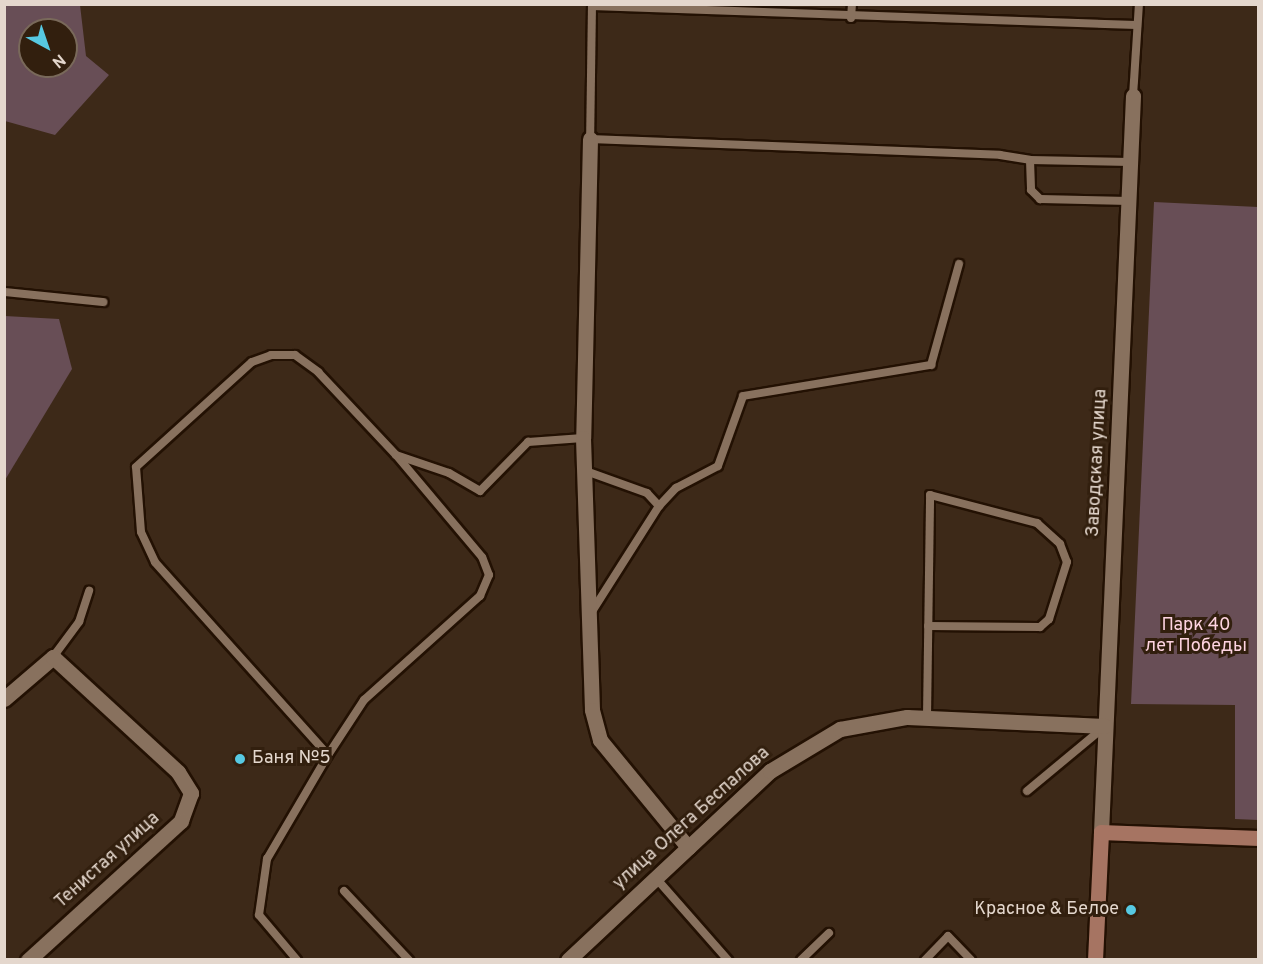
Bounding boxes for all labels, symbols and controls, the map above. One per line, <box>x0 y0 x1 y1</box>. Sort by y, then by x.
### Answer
north arrow <box>18 18 78 78</box>
text: N <box>47 49 69 72</box>
street label: Заводская улица <box>1083 388 1113 538</box>
park label: Парк 40 лет Победы <box>1145 616 1247 658</box>
street label: улица Олега Беспалова <box>609 743 775 895</box>
place label: Баня №5 <box>252 748 331 770</box>
marker: Баня №5 <box>233 752 247 766</box>
street label: Тенистая улица <box>51 808 165 914</box>
place label: Красное & Белое <box>974 899 1119 921</box>
marker: Красное & Белое <box>1124 903 1138 917</box>

